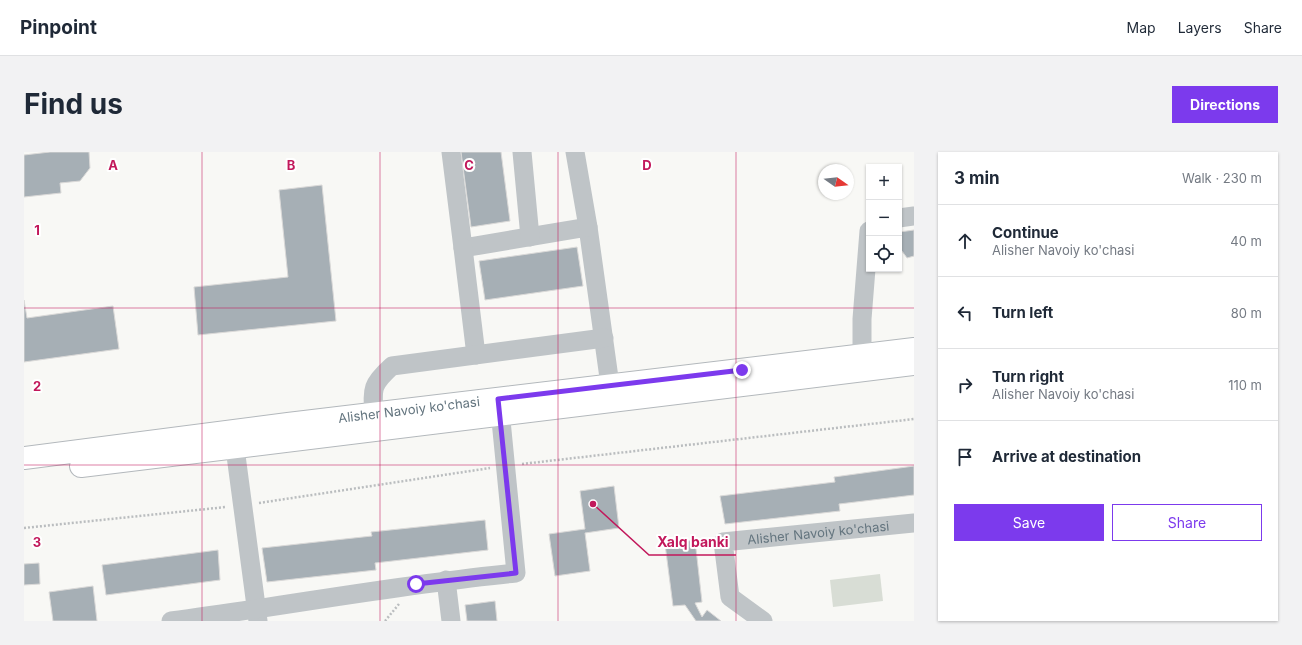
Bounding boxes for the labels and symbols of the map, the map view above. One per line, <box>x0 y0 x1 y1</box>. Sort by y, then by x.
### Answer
text: A <box>108 157 118 173</box>
text: B <box>287 157 296 173</box>
text: C <box>464 157 474 173</box>
text: D <box>642 157 652 173</box>
north arrow <box>818 164 854 200</box>
text: 1 <box>34 222 40 238</box>
route end <box>733 361 751 379</box>
text: 2 <box>33 378 41 394</box>
street label: Alisher Navoiy ko'chasi <box>337 393 481 426</box>
street label: Alisher Navoiy ko'chasi <box>747 518 890 548</box>
callout: Xalq banki <box>649 529 736 555</box>
text: Xalq banki <box>657 533 729 550</box>
text: 3 <box>33 534 41 550</box>
route start <box>407 575 425 593</box>

